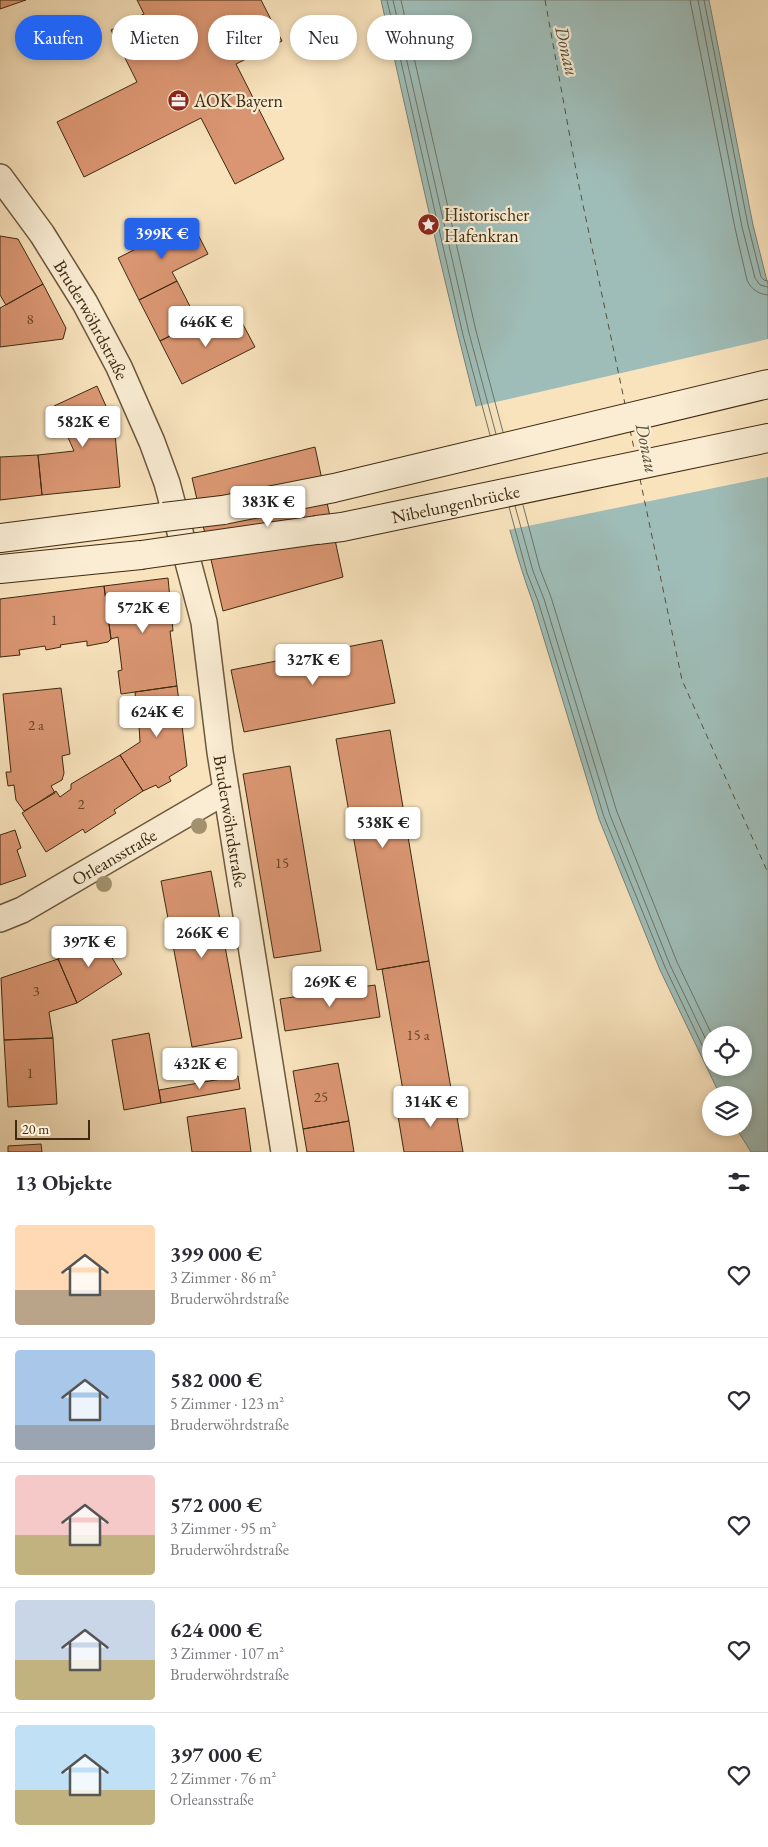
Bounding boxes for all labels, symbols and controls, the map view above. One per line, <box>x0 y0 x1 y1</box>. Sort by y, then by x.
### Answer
chip: Kaufen <box>15 15 102 60</box>
chip: Mieten <box>112 15 198 60</box>
chip: Filter <box>208 15 280 60</box>
chip: Neu <box>290 15 357 60</box>
chip: Wohnung <box>367 15 472 60</box>
water label: Donau <box>549 23 585 78</box>
office icon: AOK Bayern <box>166 88 190 112</box>
place label: AOK Bayern <box>193 89 284 112</box>
place label: Historischer Hafenkran <box>444 203 529 247</box>
place icon: Historischer Hafenkran <box>416 212 440 236</box>
pin: 399K € <box>121 218 203 260</box>
text: 399K € <box>135 223 189 244</box>
street label: Bruderwöhrdstraße <box>49 255 135 383</box>
pin: 646K € <box>165 306 247 348</box>
house number: 8 <box>26 309 34 328</box>
text: 646K € <box>179 311 233 332</box>
pin: 582K € <box>42 406 124 448</box>
text: 582K € <box>56 411 110 432</box>
water label: Donau <box>629 420 664 475</box>
street label: Nibelungenbrücke <box>389 479 522 528</box>
pin: 383K € <box>227 486 309 528</box>
text: 383K € <box>241 491 295 512</box>
pin: 572K € <box>102 592 184 634</box>
text: 572K € <box>116 597 170 618</box>
house number: 1 <box>50 610 58 629</box>
pin: 327K € <box>272 644 354 686</box>
text: 327K € <box>286 649 340 670</box>
pin: 624K € <box>116 696 198 738</box>
text: 624K € <box>130 701 184 722</box>
house number: 2 a <box>28 715 44 734</box>
street label: Bruderwöhrdstraße <box>209 753 253 889</box>
house number: 2 <box>77 794 85 813</box>
pin: 538K € <box>342 806 424 849</box>
text: 538K € <box>356 812 410 833</box>
street label: Orleansstraße <box>67 823 160 890</box>
house number: 15 <box>275 853 289 872</box>
pin: 266K € <box>161 916 243 959</box>
text: 266K € <box>175 922 229 943</box>
pin: 397K € <box>48 926 130 968</box>
text: 397K € <box>62 931 116 952</box>
pin: 269K € <box>289 966 371 1008</box>
text: 269K € <box>303 971 357 992</box>
house number: 3 <box>32 981 40 1000</box>
house number: 15 a <box>406 1025 430 1044</box>
map controls <box>702 1026 752 1136</box>
button: locate <box>702 1026 752 1076</box>
pin: 432K € <box>159 1048 241 1090</box>
text: 432K € <box>173 1053 227 1074</box>
house number: 1 <box>26 1063 34 1082</box>
pin: 314K € <box>390 1086 472 1128</box>
button: layers <box>702 1086 752 1136</box>
house number: 25 <box>314 1087 328 1106</box>
text: 314K € <box>404 1091 458 1112</box>
scale bar <box>15 1117 90 1140</box>
text: 20 m <box>22 1120 49 1138</box>
icon: filters <box>725 1168 753 1196</box>
text: 13 Objekte <box>15 1169 112 1196</box>
text: 399 000 € <box>170 1240 262 1267</box>
icon: home <box>55 1245 115 1305</box>
icon: heart <box>725 1261 753 1289</box>
text: 3 Zimmer · 86 m² <box>170 1267 276 1288</box>
text: Bruderwöhrdstraße <box>170 1288 289 1309</box>
text: 582 000 € <box>170 1366 262 1393</box>
icon: home <box>55 1370 115 1430</box>
icon: heart <box>725 1386 753 1414</box>
text: 5 Zimmer · 123 m² <box>170 1393 284 1414</box>
text: Bruderwöhrdstraße <box>170 1414 289 1435</box>
text: 572 000 € <box>170 1491 262 1518</box>
icon: home <box>55 1495 115 1555</box>
icon: heart <box>725 1511 753 1539</box>
text: 3 Zimmer · 95 m² <box>170 1518 276 1539</box>
text: Bruderwöhrdstraße <box>170 1539 289 1560</box>
text: 624 000 € <box>170 1616 262 1643</box>
icon: home <box>55 1620 115 1680</box>
icon: heart <box>725 1636 753 1664</box>
text: 3 Zimmer · 107 m² <box>170 1643 284 1664</box>
text: Bruderwöhrdstraße <box>170 1664 289 1685</box>
text: 397 000 € <box>170 1741 262 1768</box>
icon: home <box>55 1745 115 1805</box>
icon: heart <box>725 1761 753 1789</box>
text: 2 Zimmer · 76 m² <box>170 1768 276 1789</box>
text: Orleansstraße <box>170 1789 254 1810</box>

